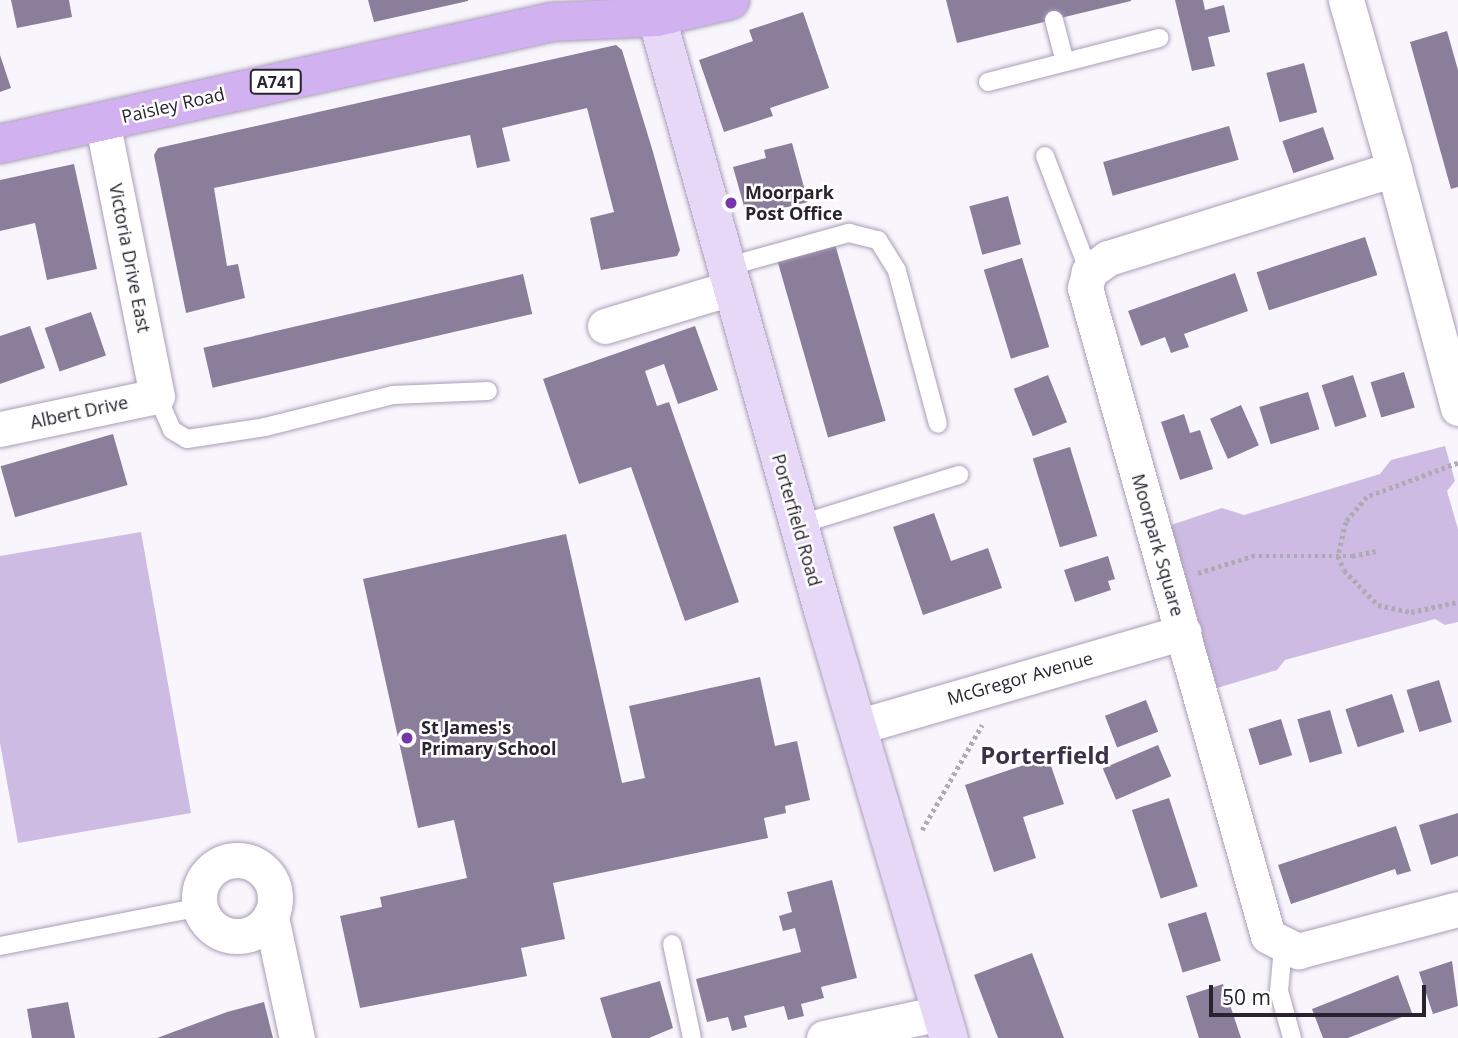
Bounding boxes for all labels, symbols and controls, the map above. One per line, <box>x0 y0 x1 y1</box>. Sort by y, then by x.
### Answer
road number: A741 <box>250 69 302 94</box>
street label: Paisley Road <box>119 83 227 127</box>
street label: Victoria Drive East <box>105 182 155 334</box>
place label: Moorpark Post Office <box>745 182 843 224</box>
marker: Moorpark Post Office <box>723 195 739 211</box>
street label: Albert Drive <box>28 391 130 433</box>
street label: Porterfield Road <box>768 451 826 589</box>
street label: Moorpark Square <box>1127 471 1189 619</box>
street label: McGregor Avenue <box>945 647 1095 709</box>
place label: St James's Primary School <box>421 717 556 760</box>
marker: St James's Primary School <box>399 730 415 746</box>
district label: Porterfield <box>980 741 1110 769</box>
scale bar <box>1213 972 1430 1016</box>
text: 50 m <box>1222 983 1271 1011</box>

